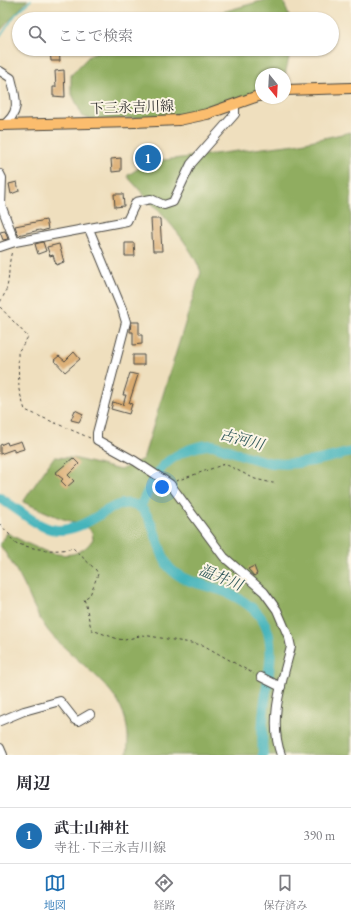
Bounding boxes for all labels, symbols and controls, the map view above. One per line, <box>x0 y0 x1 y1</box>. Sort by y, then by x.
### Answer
search box <box>12 12 339 56</box>
icon: search <box>26 23 48 45</box>
text: ここで検索 <box>58 26 133 45</box>
north arrow <box>255 68 291 104</box>
street label: 下三永吉川線 <box>90 97 174 117</box>
pin: 1 <box>135 143 161 173</box>
water label: 古河川 <box>218 424 268 455</box>
your location <box>152 477 172 497</box>
water label: 温井川 <box>197 560 247 595</box>
text: 周辺 <box>16 772 50 794</box>
text: 武士山神社 <box>54 818 129 837</box>
text: 1 <box>26 827 32 844</box>
text: 390 m <box>304 827 335 844</box>
text: 寺社 · 下三永吉川線 <box>54 839 166 856</box>
tab: 地図 <box>44 872 66 912</box>
tab: 経路 <box>153 872 175 912</box>
tab: 保存済み <box>263 872 307 912</box>

